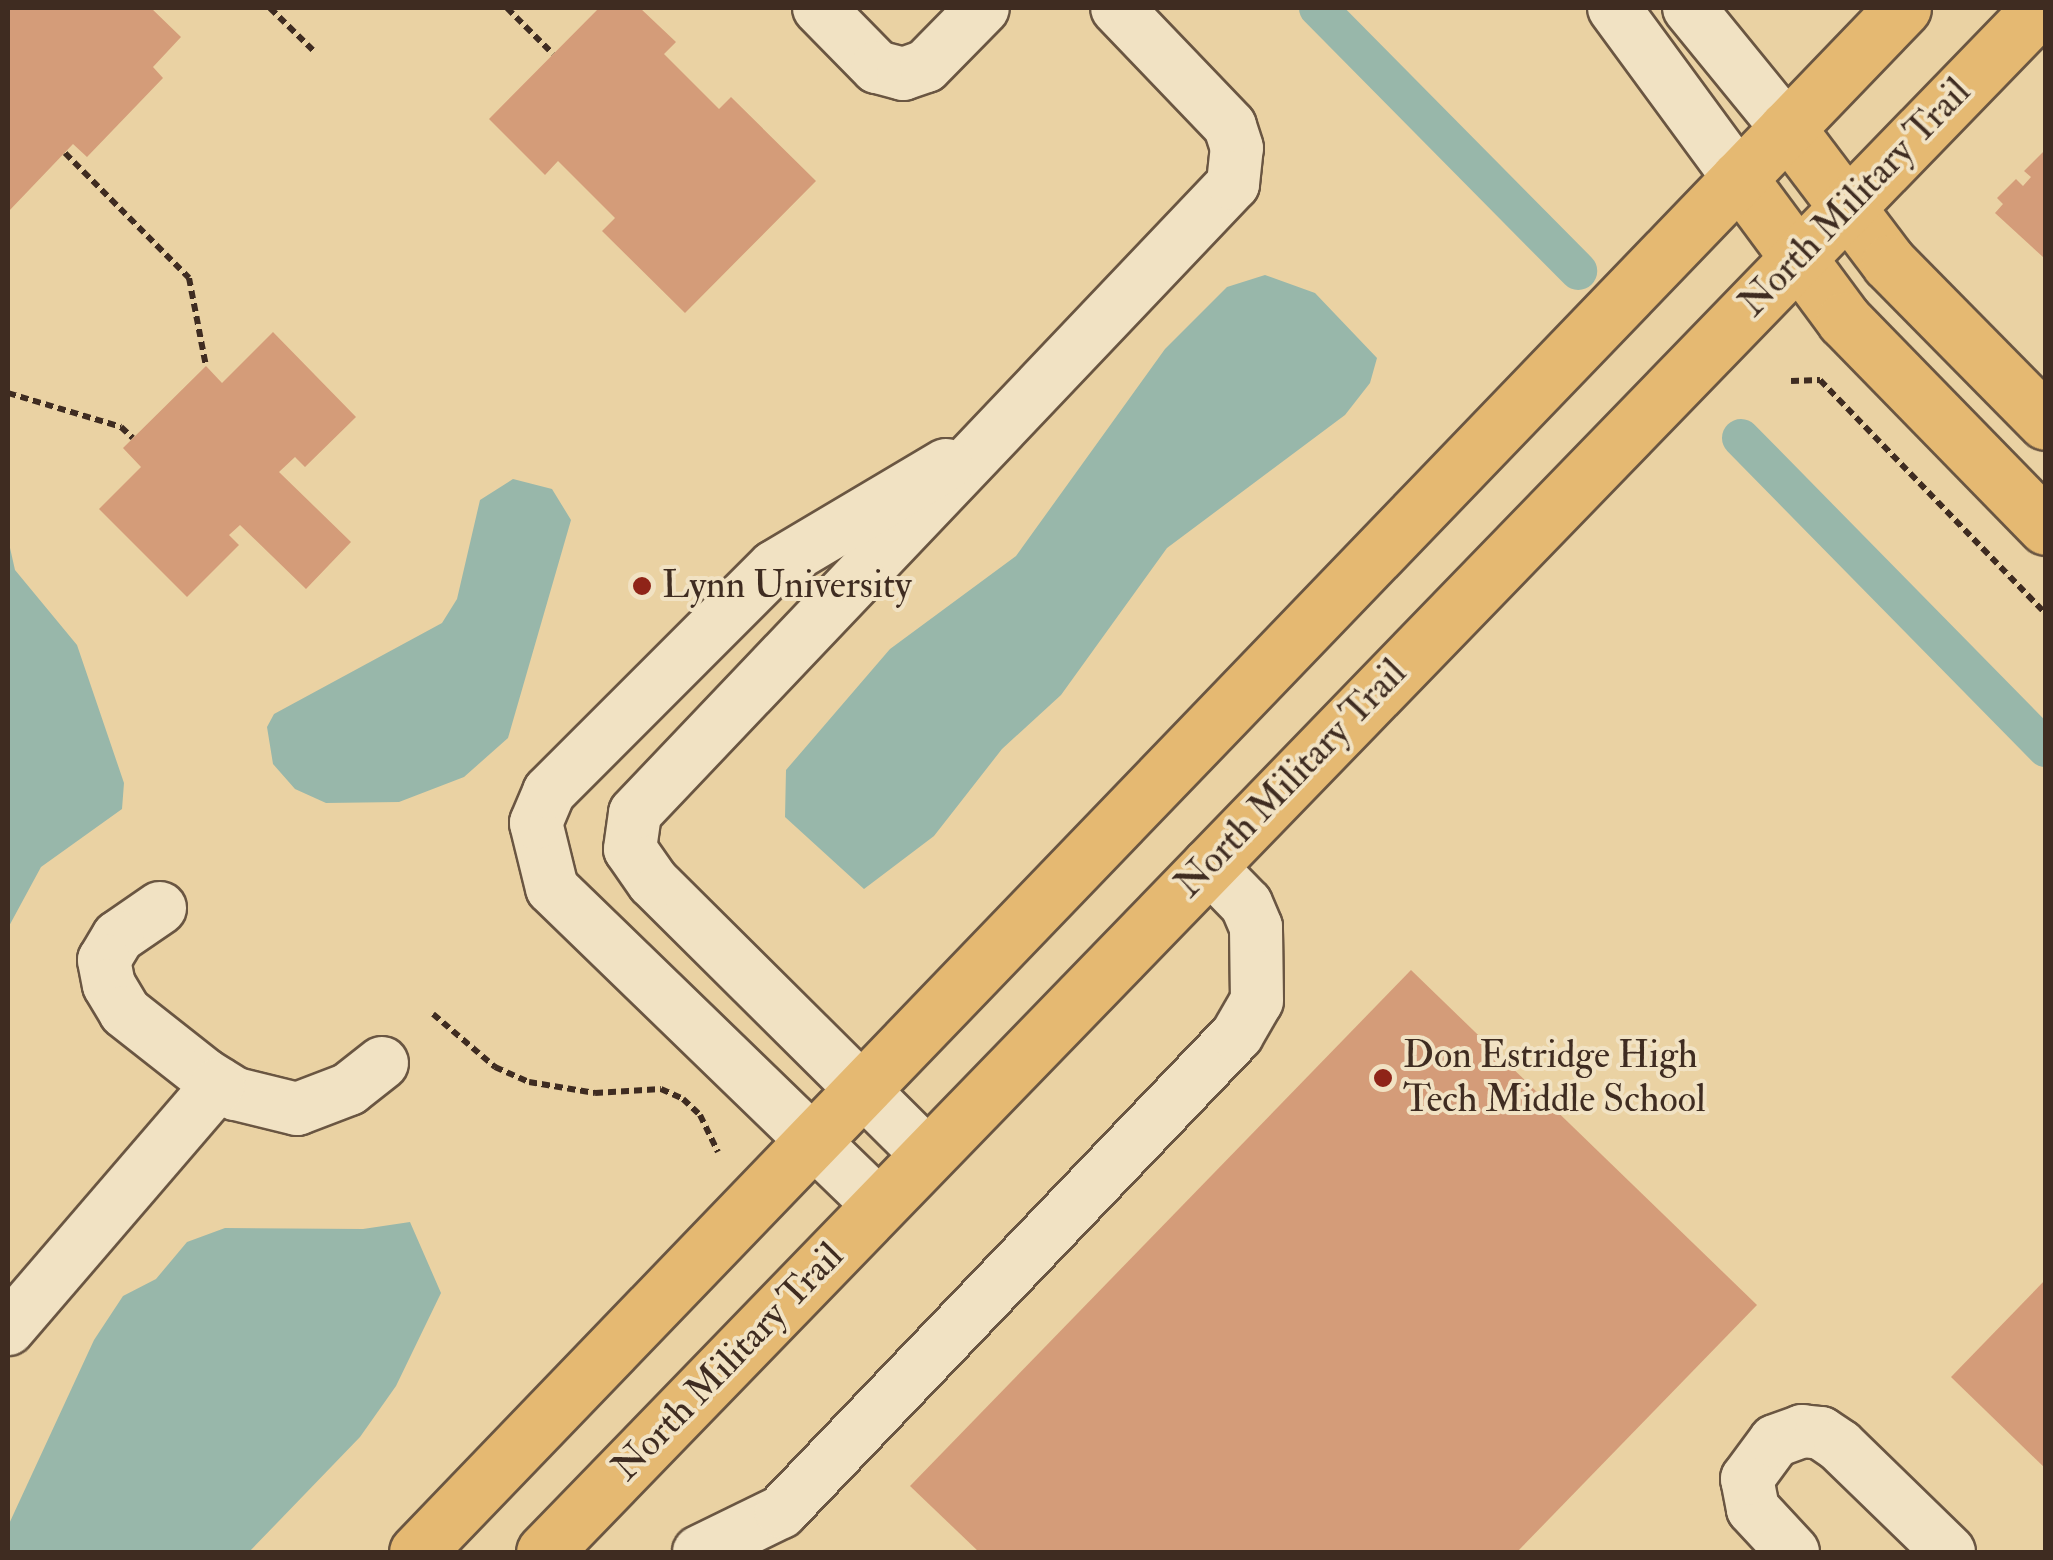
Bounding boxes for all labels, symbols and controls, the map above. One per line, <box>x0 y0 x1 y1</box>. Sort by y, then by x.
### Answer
street label: North Military Trail <box>1730 70 1980 326</box>
place label: Lynn University <box>662 563 912 609</box>
marker: Lynn University <box>631 575 653 597</box>
street label: North Military Trail <box>1166 651 1416 907</box>
place label: Don Estridge High Tech Middle School <box>1403 1033 1706 1122</box>
marker: Don Estridge High Tech Middle School <box>1372 1067 1394 1089</box>
street label: North Military Trail <box>603 1234 853 1490</box>

